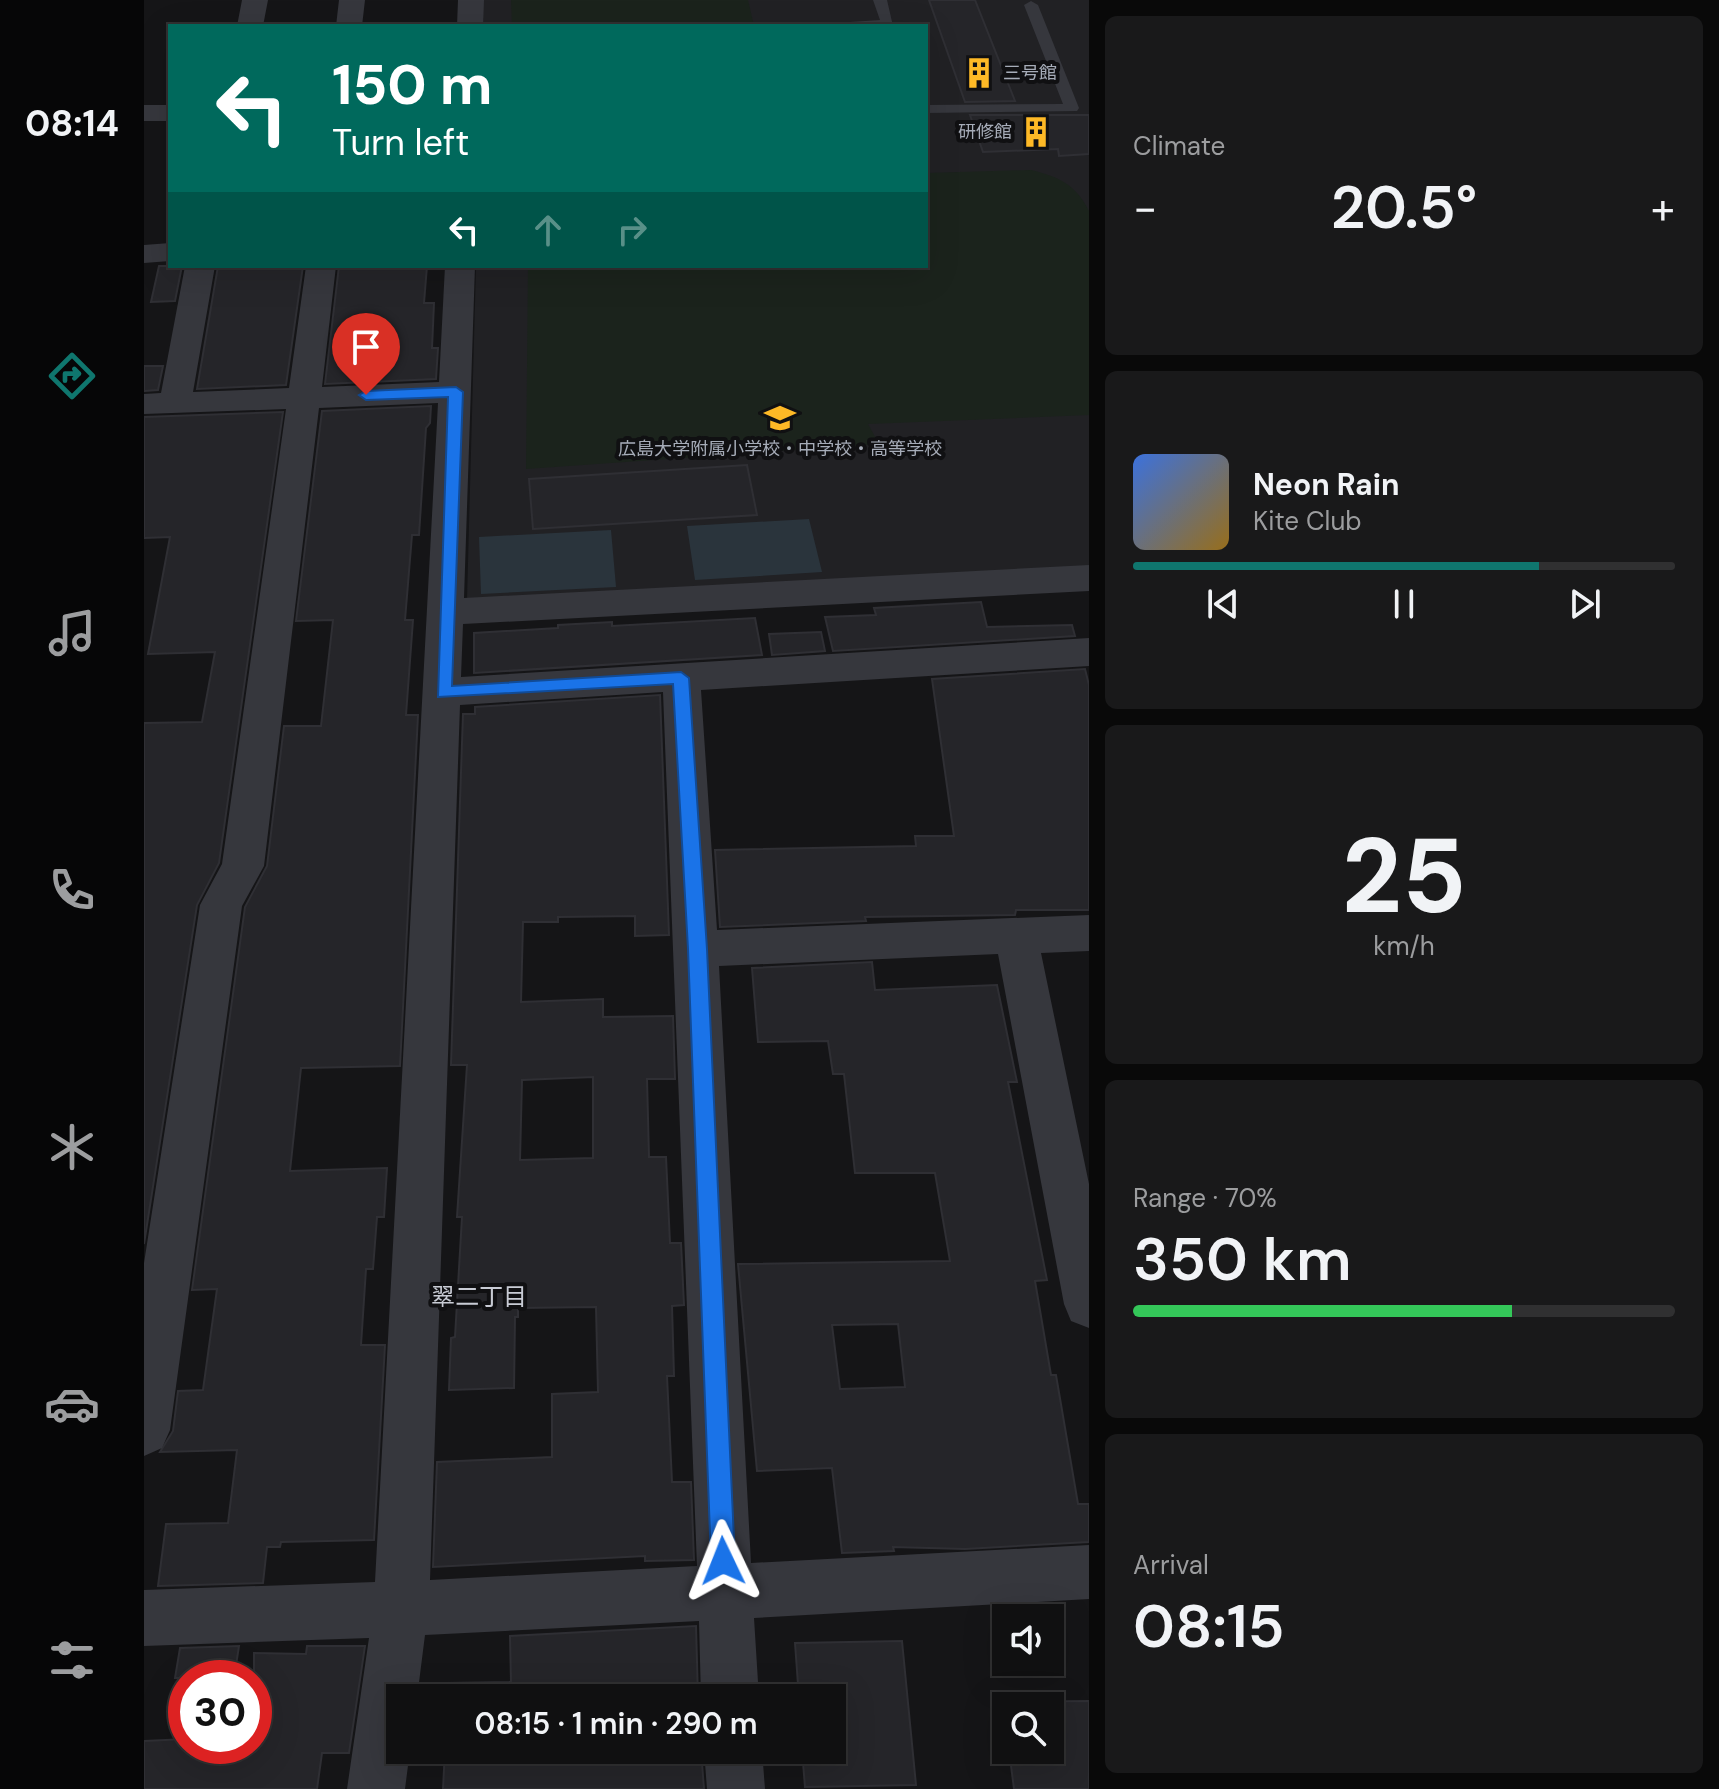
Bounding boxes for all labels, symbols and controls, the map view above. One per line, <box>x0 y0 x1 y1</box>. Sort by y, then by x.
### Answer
text: 150 m <box>332 48 493 121</box>
icon: left <box>200 56 304 160</box>
building icon: 三号館 <box>962 56 996 90</box>
place label: 三号館 <box>1003 61 1057 85</box>
text: 08:14 <box>25 100 119 147</box>
building icon: 研修館 <box>1019 115 1053 149</box>
text: Turn left <box>332 119 469 166</box>
place label: 研修館 <box>958 120 1012 144</box>
text: Climate <box>1133 129 1225 163</box>
text: 20.5° <box>1331 168 1477 247</box>
text: − <box>1133 179 1157 237</box>
text: + <box>1651 179 1675 237</box>
icon: left <box>442 208 486 252</box>
icon: ahead <box>526 208 570 252</box>
icon: right <box>610 208 654 252</box>
pin <box>332 313 400 395</box>
icon: arrive <box>344 325 388 369</box>
icon: directions <box>44 348 100 404</box>
school or university icon: 広島大学附属小学校・中学校・高等学校 <box>763 401 797 435</box>
place label: 広島大学附属小学校・中学校・高等学校 <box>618 437 942 461</box>
text: Neon Rain <box>1253 465 1399 504</box>
text: Kite Club <box>1253 504 1362 538</box>
icon: previous <box>1201 582 1245 626</box>
icon: pause <box>1382 582 1426 626</box>
icon: next <box>1563 582 1607 626</box>
icon: music <box>44 605 100 661</box>
text: 25 <box>1342 809 1466 944</box>
icon: phone <box>44 862 100 918</box>
text: km/h <box>1373 929 1435 963</box>
icon: climate <box>44 1119 100 1175</box>
text: Range · 70% <box>1133 1181 1277 1215</box>
text: 350 km <box>1133 1220 1351 1299</box>
district label: 翠二丁目 <box>431 1281 527 1312</box>
icon: car <box>44 1376 100 1432</box>
position arrow <box>681 1519 765 1603</box>
text: Arrival <box>1133 1548 1209 1582</box>
text: 08:15 <box>1133 1587 1285 1666</box>
map controls <box>992 1604 1064 1764</box>
button: sound <box>992 1604 1064 1676</box>
icon: filters <box>44 1632 100 1688</box>
speed limit sign: 30 <box>168 1660 272 1764</box>
button: search <box>992 1692 1064 1764</box>
text: 08:15 · 1 min · 290 m <box>474 1704 758 1743</box>

